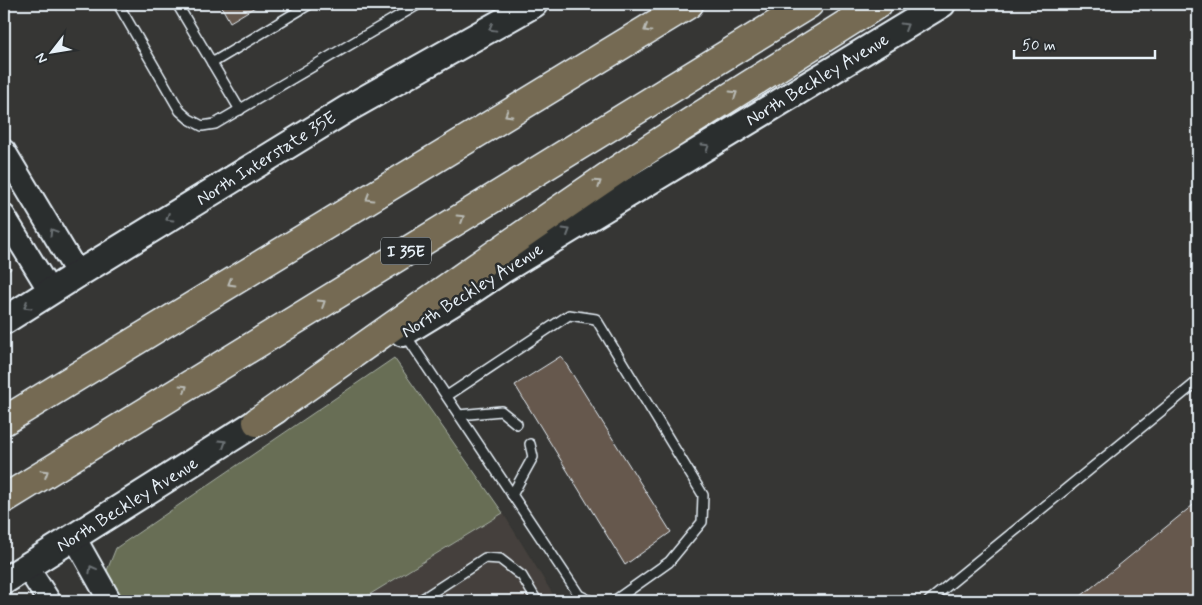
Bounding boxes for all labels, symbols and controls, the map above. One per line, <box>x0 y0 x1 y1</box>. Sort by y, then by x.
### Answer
one-way arrow <box>488 21 497 31</box>
one-way arrow <box>643 23 652 33</box>
one-way arrow <box>899 23 908 33</box>
north arrow <box>28 28 78 78</box>
street label: North Beckley Avenue <box>741 28 894 132</box>
scale bar <box>1014 28 1156 60</box>
text: 50 m <box>1022 36 1056 56</box>
text: N <box>32 50 52 67</box>
one-way arrow <box>729 91 738 101</box>
street label: North Interstate 35E <box>192 106 341 212</box>
one-way arrow <box>505 107 514 117</box>
one-way arrow <box>701 144 710 153</box>
one-way arrow <box>593 180 602 189</box>
one-way arrow <box>366 192 375 202</box>
one-way arrow <box>165 212 174 221</box>
one-way arrow <box>455 214 464 224</box>
one-way arrow <box>50 228 60 237</box>
one-way arrow <box>562 228 571 238</box>
street label: North Beckley Avenue <box>397 237 548 344</box>
road number: I 35E <box>381 238 431 264</box>
one-way arrow <box>227 276 236 286</box>
one-way arrow <box>317 299 326 309</box>
one-way arrow <box>23 300 33 309</box>
one-way arrow <box>178 385 187 394</box>
one-way arrow <box>218 440 227 450</box>
street label: North Beckley Avenue <box>52 451 203 558</box>
one-way arrow <box>40 470 49 479</box>
one-way arrow <box>89 566 99 575</box>

